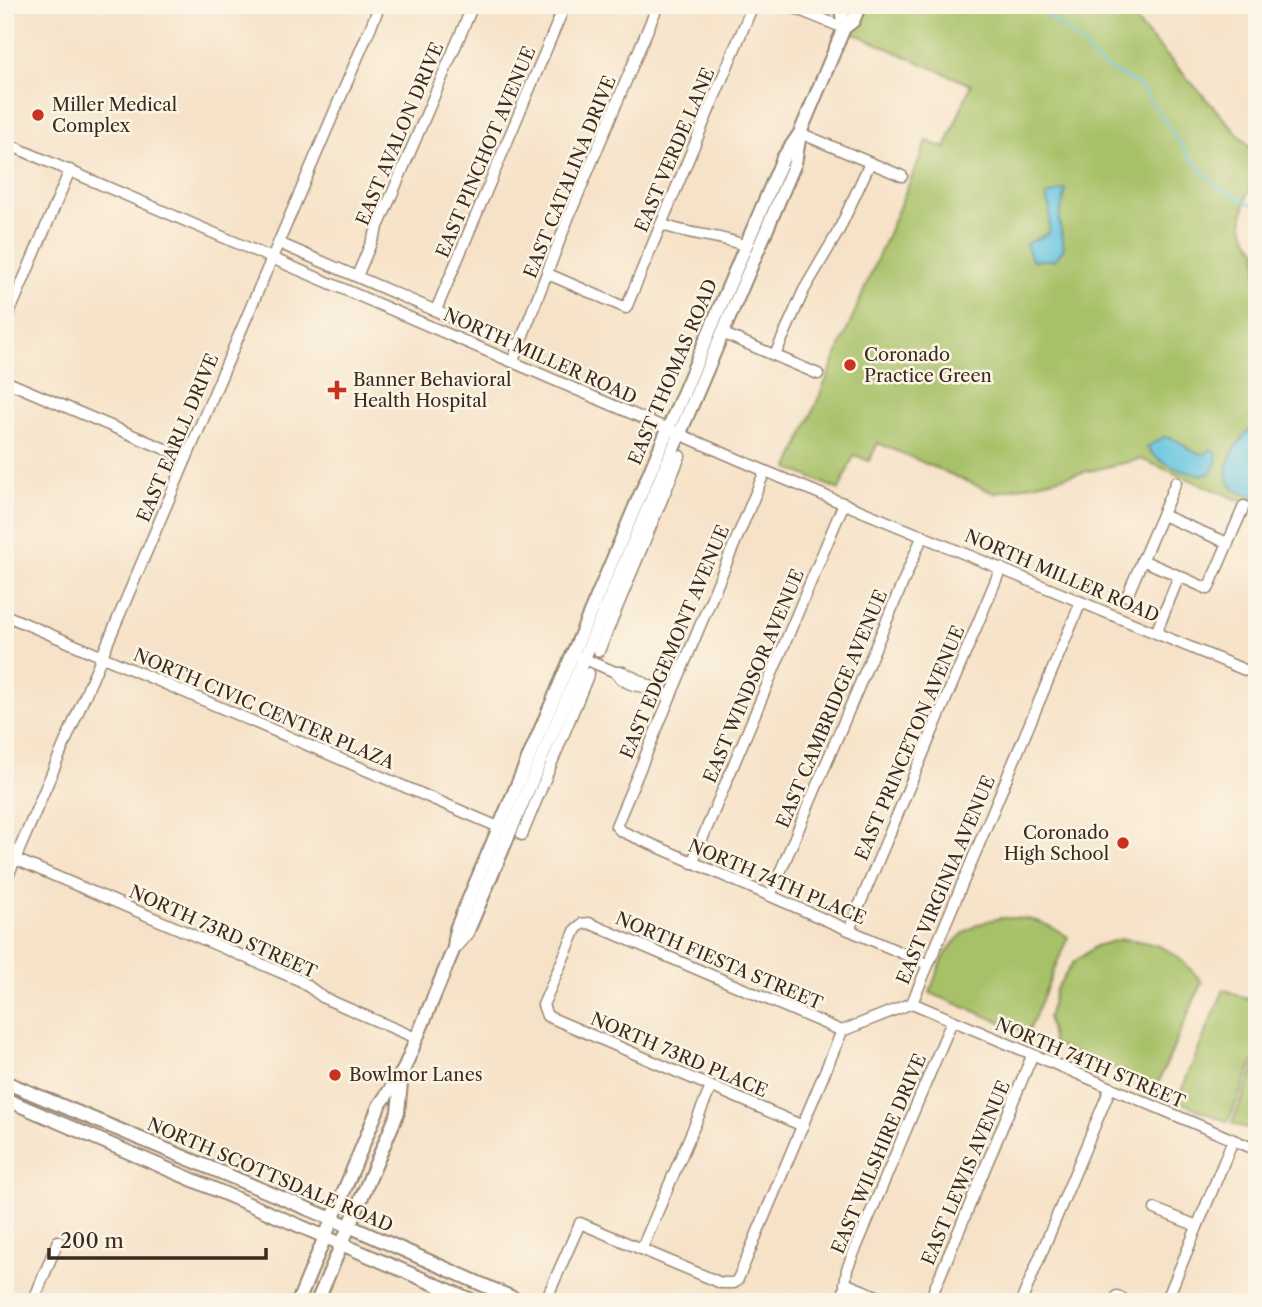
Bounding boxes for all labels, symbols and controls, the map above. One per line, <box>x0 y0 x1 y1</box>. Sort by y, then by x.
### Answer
street label: EAST AVALON DRIVE <box>352 39 448 229</box>
street label: EAST PINCHOT AVENUE <box>431 43 541 261</box>
street label: EAST VERDE LANE <box>630 65 720 235</box>
street label: EAST CATALINA DRIVE <box>519 73 621 281</box>
place label: Miller Medical Complex <box>52 94 177 137</box>
marker: Miller Medical Complex <box>30 107 46 123</box>
street label: EAST THOMAS ROAD <box>624 276 722 468</box>
street label: NORTH MILLER ROAD <box>440 303 640 409</box>
place label: Coronado Practice Green <box>864 344 992 387</box>
street label: EAST EARLL DRIVE <box>133 350 223 526</box>
marker: Coronado Practice Green <box>842 357 858 373</box>
place label: Banner Behavioral Health Hospital <box>353 369 511 412</box>
marker: Banner Behavioral Health Hospital <box>327 380 347 400</box>
street label: EAST EDGEMONT AVENUE <box>616 522 734 762</box>
street label: NORTH MILLER ROAD <box>961 525 1163 627</box>
street label: EAST WINDSOR AVENUE <box>699 566 809 786</box>
street label: EAST CAMBRIDGE AVENUE <box>772 587 892 831</box>
street label: EAST PRINCETON AVENUE <box>851 622 969 864</box>
street label: NORTH CIVIC CENTER PLAZA <box>130 644 398 774</box>
street label: EAST VIRGINIA AVENUE <box>892 772 1000 988</box>
place label: Coronado High School <box>1004 822 1109 865</box>
street label: NORTH 74TH PLACE <box>685 835 869 929</box>
marker: Coronado High School <box>1115 835 1131 851</box>
street label: NORTH 73RD STREET <box>126 881 321 984</box>
street label: NORTH FIESTA STREET <box>612 907 826 1015</box>
street label: NORTH 73RD PLACE <box>587 1008 771 1102</box>
street label: NORTH 74TH STREET <box>992 1013 1189 1113</box>
street label: EAST WILSHIRE DRIVE <box>827 1051 931 1257</box>
place label: Bowlmor Lanes <box>349 1064 483 1086</box>
marker: Bowlmor Lanes <box>327 1067 343 1083</box>
street label: EAST LEWIS AVENUE <box>917 1077 1015 1269</box>
street label: NORTH SCOTTSDALE ROAD <box>144 1113 396 1237</box>
scale bar <box>49 1216 266 1260</box>
text: 200 m <box>60 1228 124 1253</box>

